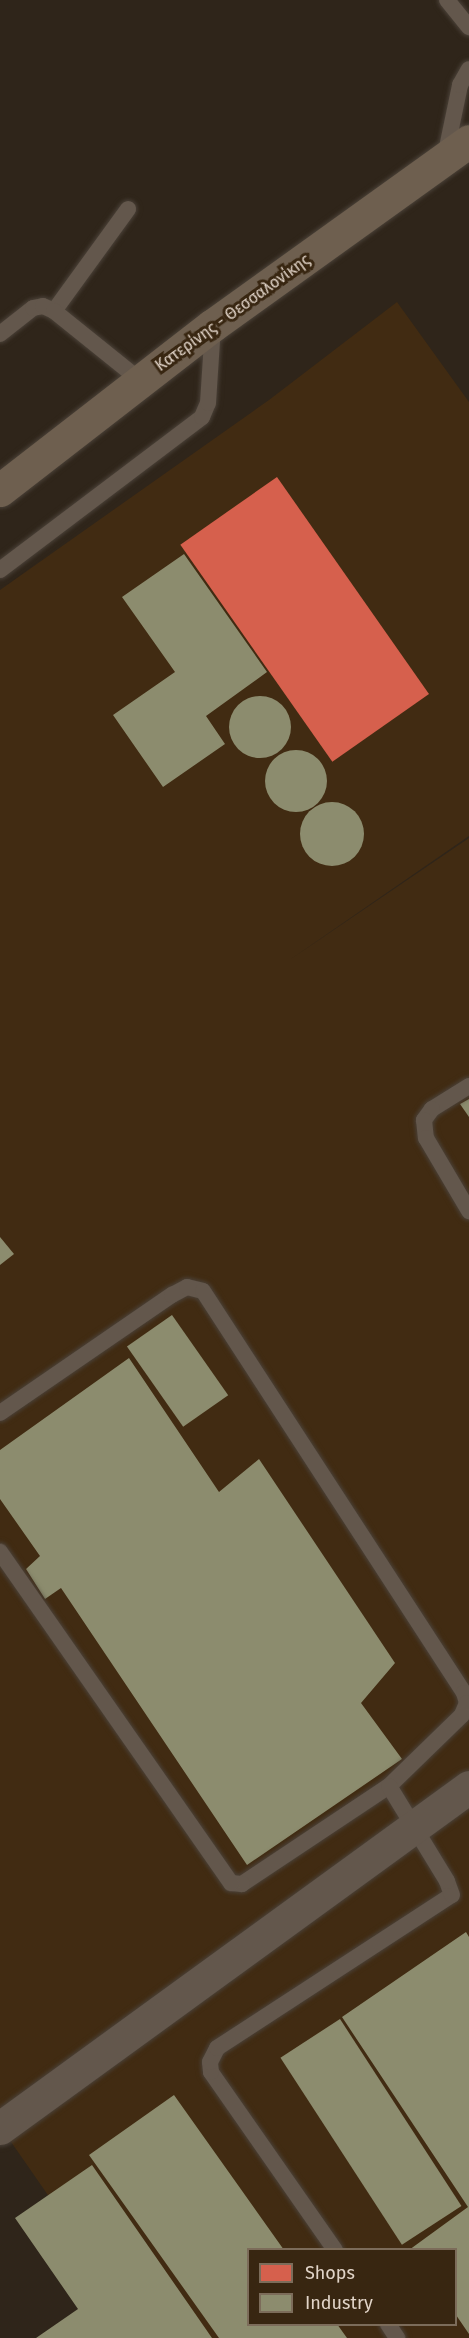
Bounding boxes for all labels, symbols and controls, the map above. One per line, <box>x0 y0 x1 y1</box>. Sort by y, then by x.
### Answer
street label: Κατερίνης - Θεσσαλονίκης <box>152 250 314 376</box>
legend <box>247 2248 457 2326</box>
text: Shops <box>305 2262 355 2284</box>
text: Industry <box>305 2292 373 2314</box>

